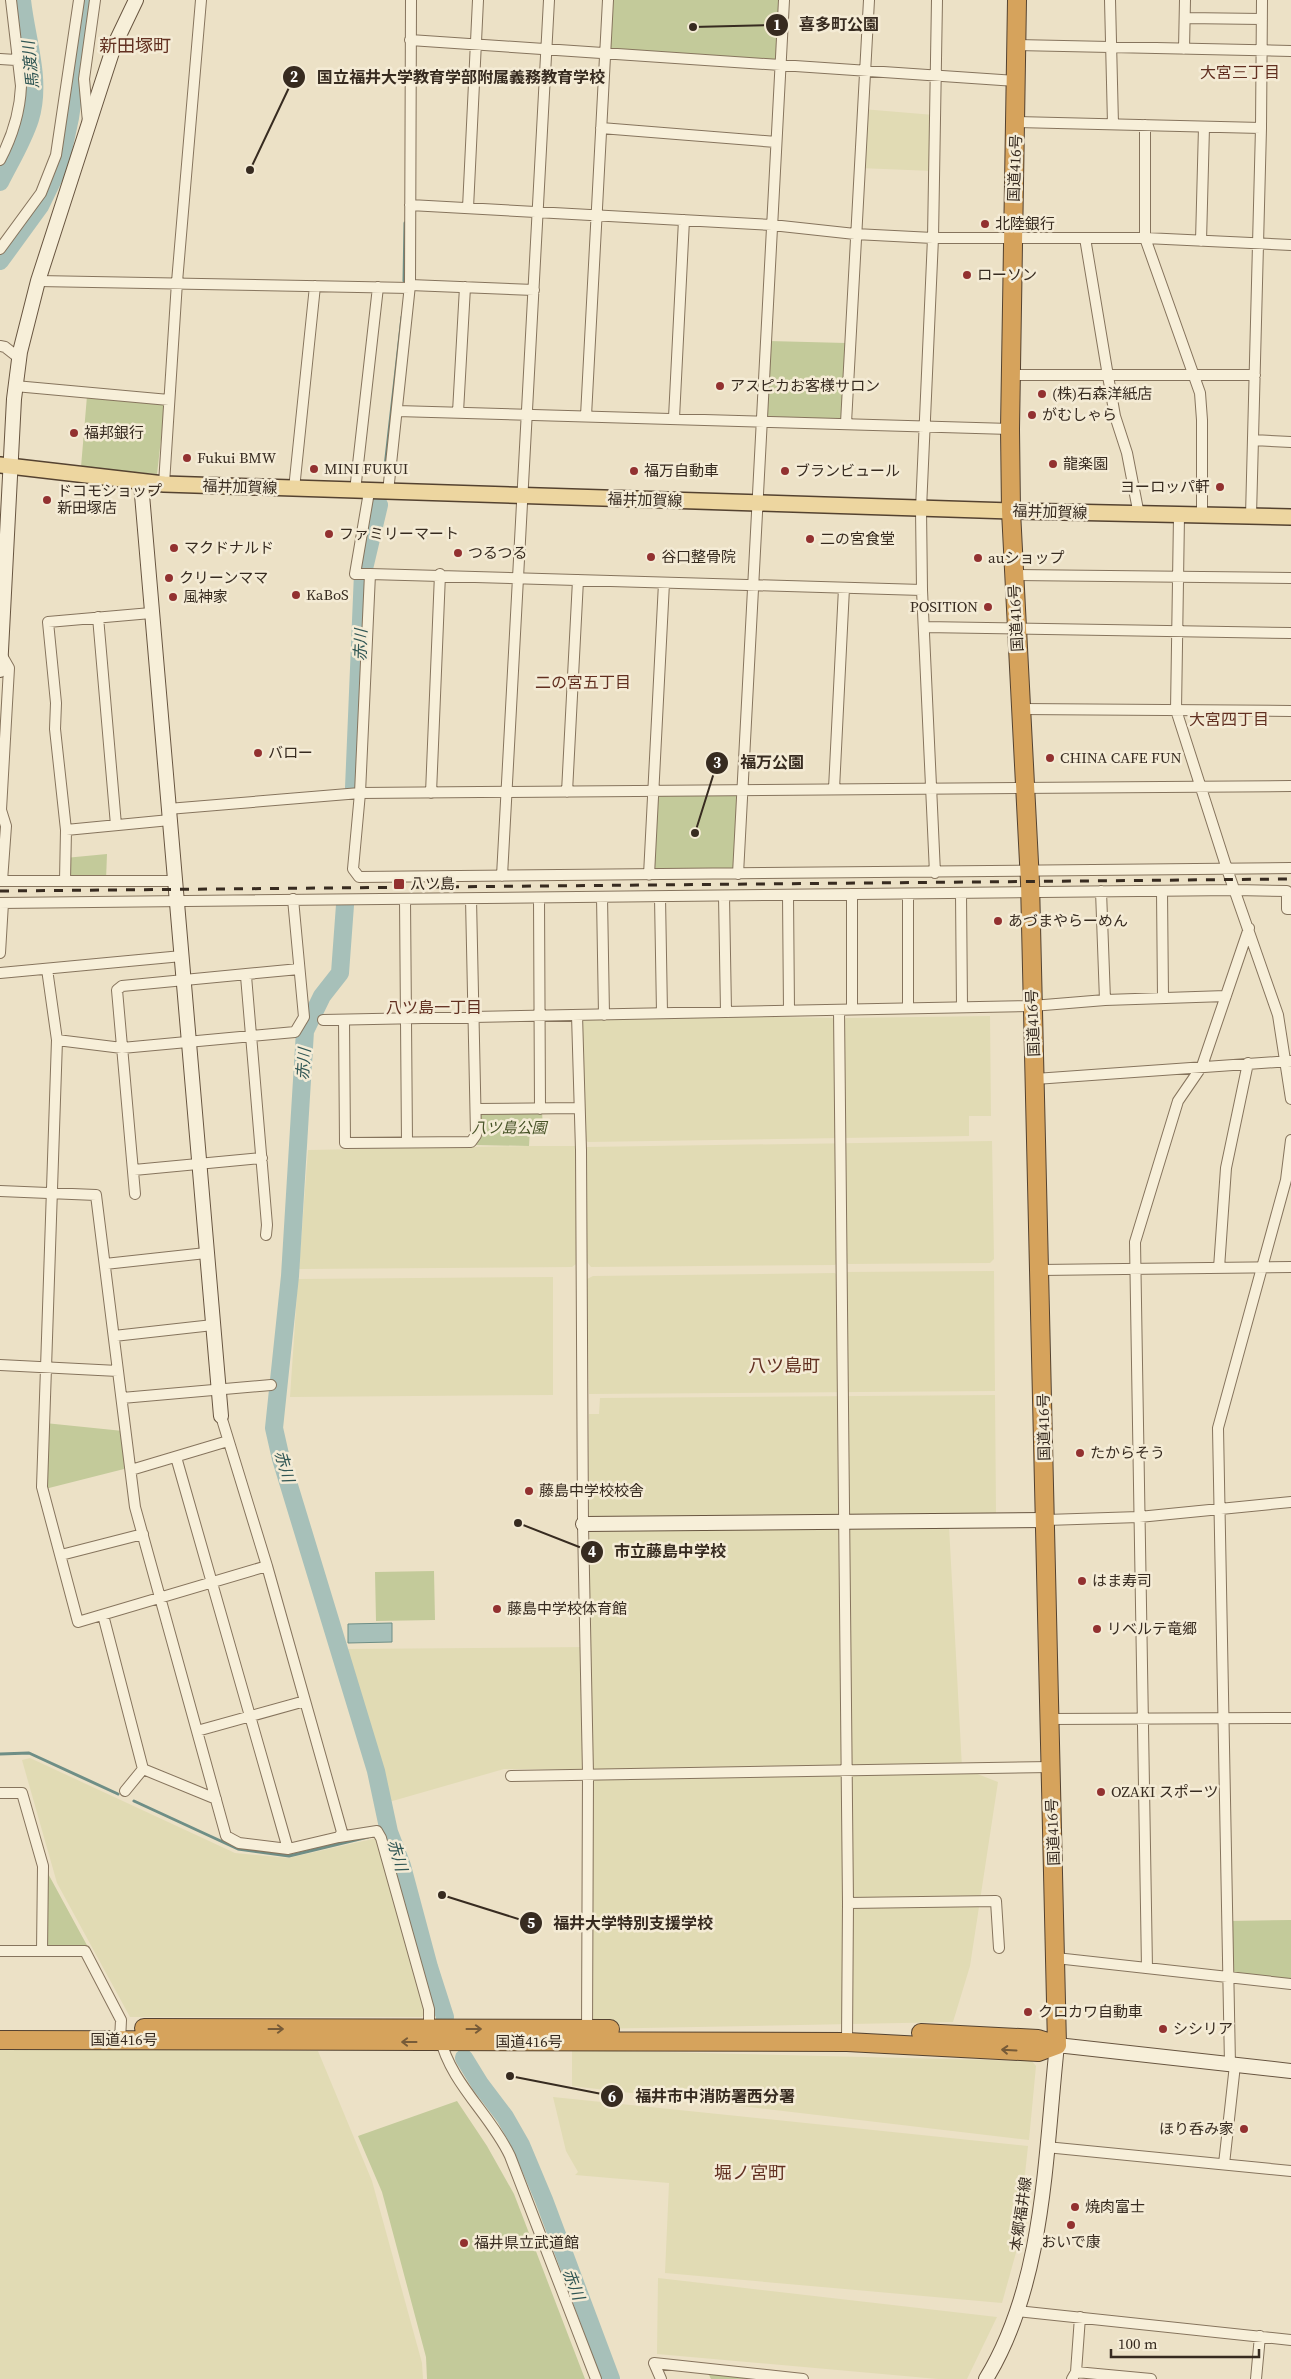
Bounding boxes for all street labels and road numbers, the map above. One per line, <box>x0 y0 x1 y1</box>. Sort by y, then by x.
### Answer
street label: 国道416号 <box>1003 134 1026 202</box>
street label: 福井加賀線 <box>202 475 278 498</box>
street label: 福井加賀線 <box>607 488 683 511</box>
street label: 福井加賀線 <box>1012 500 1088 523</box>
street label: 国道416号 <box>1003 584 1028 652</box>
street label: 国道416号 <box>1021 989 1044 1057</box>
street label: 国道416号 <box>1032 1393 1055 1461</box>
street label: 国道416号 <box>1041 1798 1064 1866</box>
street label: 国道416号 <box>90 2029 158 2050</box>
street label: 国道416号 <box>495 2031 563 2052</box>
street label: 本郷福井線 <box>1005 2175 1036 2253</box>

